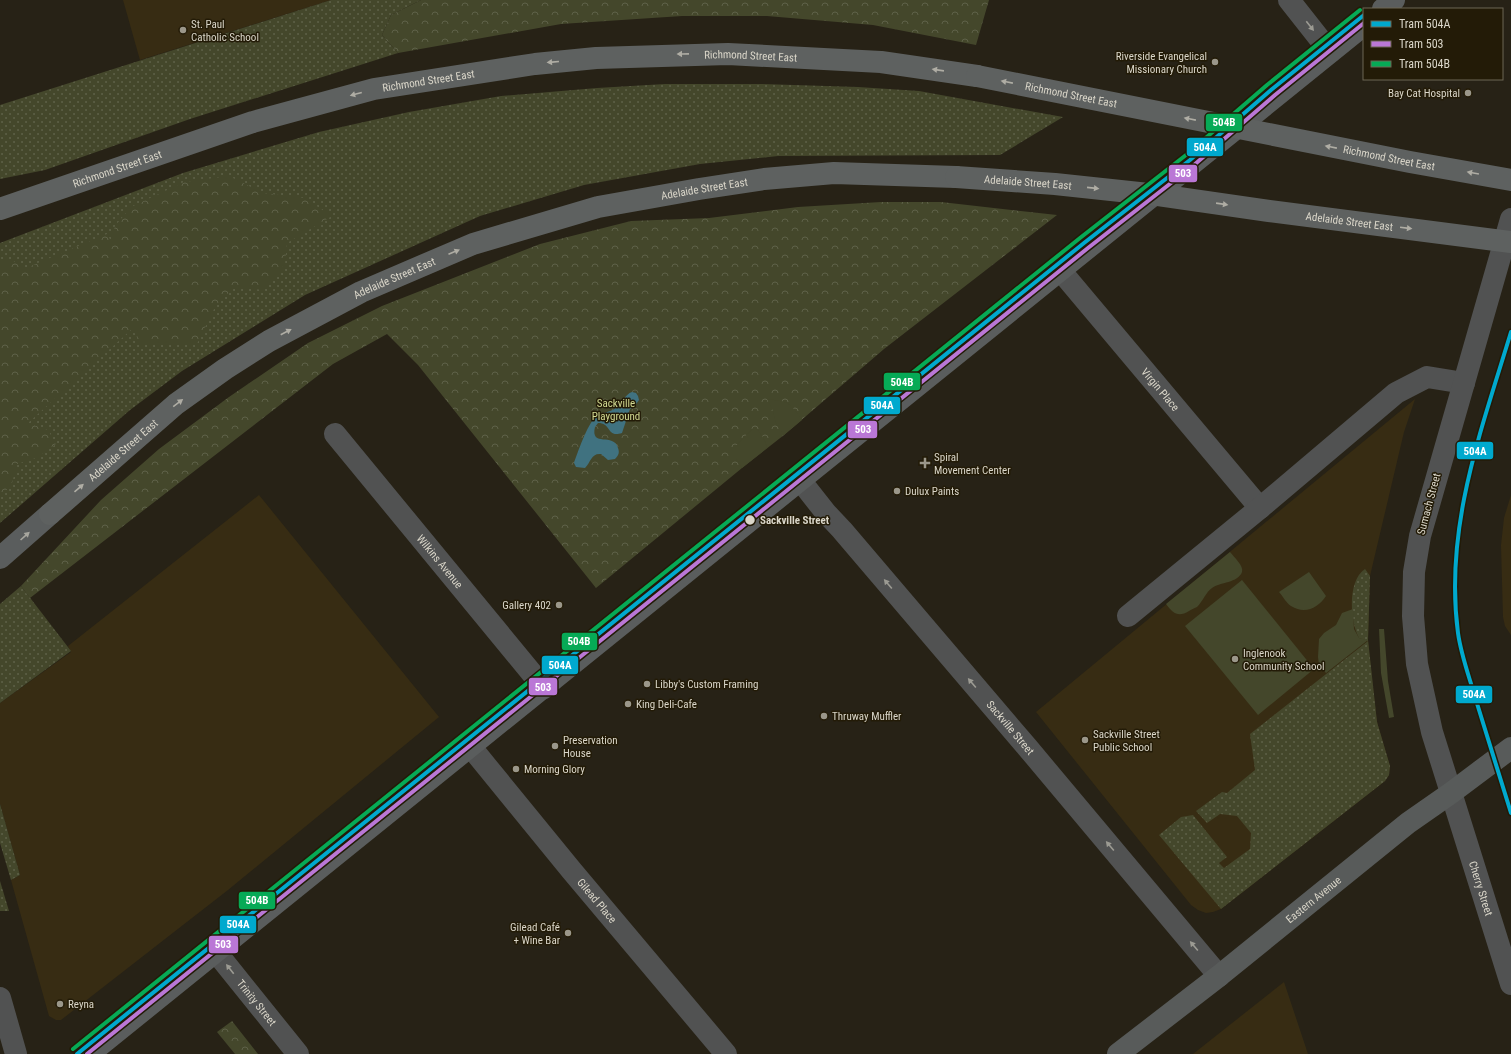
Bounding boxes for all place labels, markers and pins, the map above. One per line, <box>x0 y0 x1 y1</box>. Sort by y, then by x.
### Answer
place label: St. Paul Catholic School <box>191 18 259 44</box>
marker: St. Paul Catholic School <box>178 25 188 35</box>
place label: Riverside Evangelical Missionary Church <box>1116 50 1207 76</box>
marker: Riverside Evangelical Missionary Church <box>1210 57 1220 67</box>
place label: Bay Cat Hospital <box>1388 87 1460 100</box>
marker: Bay Cat Hospital <box>1463 88 1473 98</box>
place label: Spiral Movement Center <box>934 451 1011 477</box>
marker: Spiral Movement Center <box>919 457 931 469</box>
place label: Dulux Paints <box>905 485 959 498</box>
marker: Dulux Paints <box>892 486 902 496</box>
marker: Sackville Street <box>743 513 757 527</box>
place label: Sackville Street <box>760 514 830 527</box>
place label: Gallery 402 <box>502 599 551 612</box>
marker: Gallery 402 <box>554 600 564 610</box>
place label: Inglenook Community School <box>1243 647 1325 673</box>
marker: Inglenook Community School <box>1230 654 1240 664</box>
place label: Libby's Custom Framing <box>655 678 758 691</box>
marker: Libby's Custom Framing <box>642 679 652 689</box>
place label: King Deli-Cafe <box>636 698 697 711</box>
marker: King Deli-Cafe <box>623 699 633 709</box>
place label: Thruway Muffler <box>832 710 902 723</box>
marker: Thruway Muffler <box>819 711 829 721</box>
place label: Sackville Street Public School <box>1093 728 1160 754</box>
place label: Preservation House <box>563 734 618 760</box>
marker: Sackville Street Public School <box>1080 735 1090 745</box>
marker: Preservation House <box>550 741 560 751</box>
place label: Morning Glory <box>524 763 585 776</box>
marker: Morning Glory <box>511 764 521 774</box>
place label: Gilead Café + Wine Bar <box>510 921 561 947</box>
marker: Gilead Café + Wine Bar <box>563 928 573 938</box>
place label: Reyna <box>68 998 94 1011</box>
marker: Reyna <box>55 999 65 1009</box>

